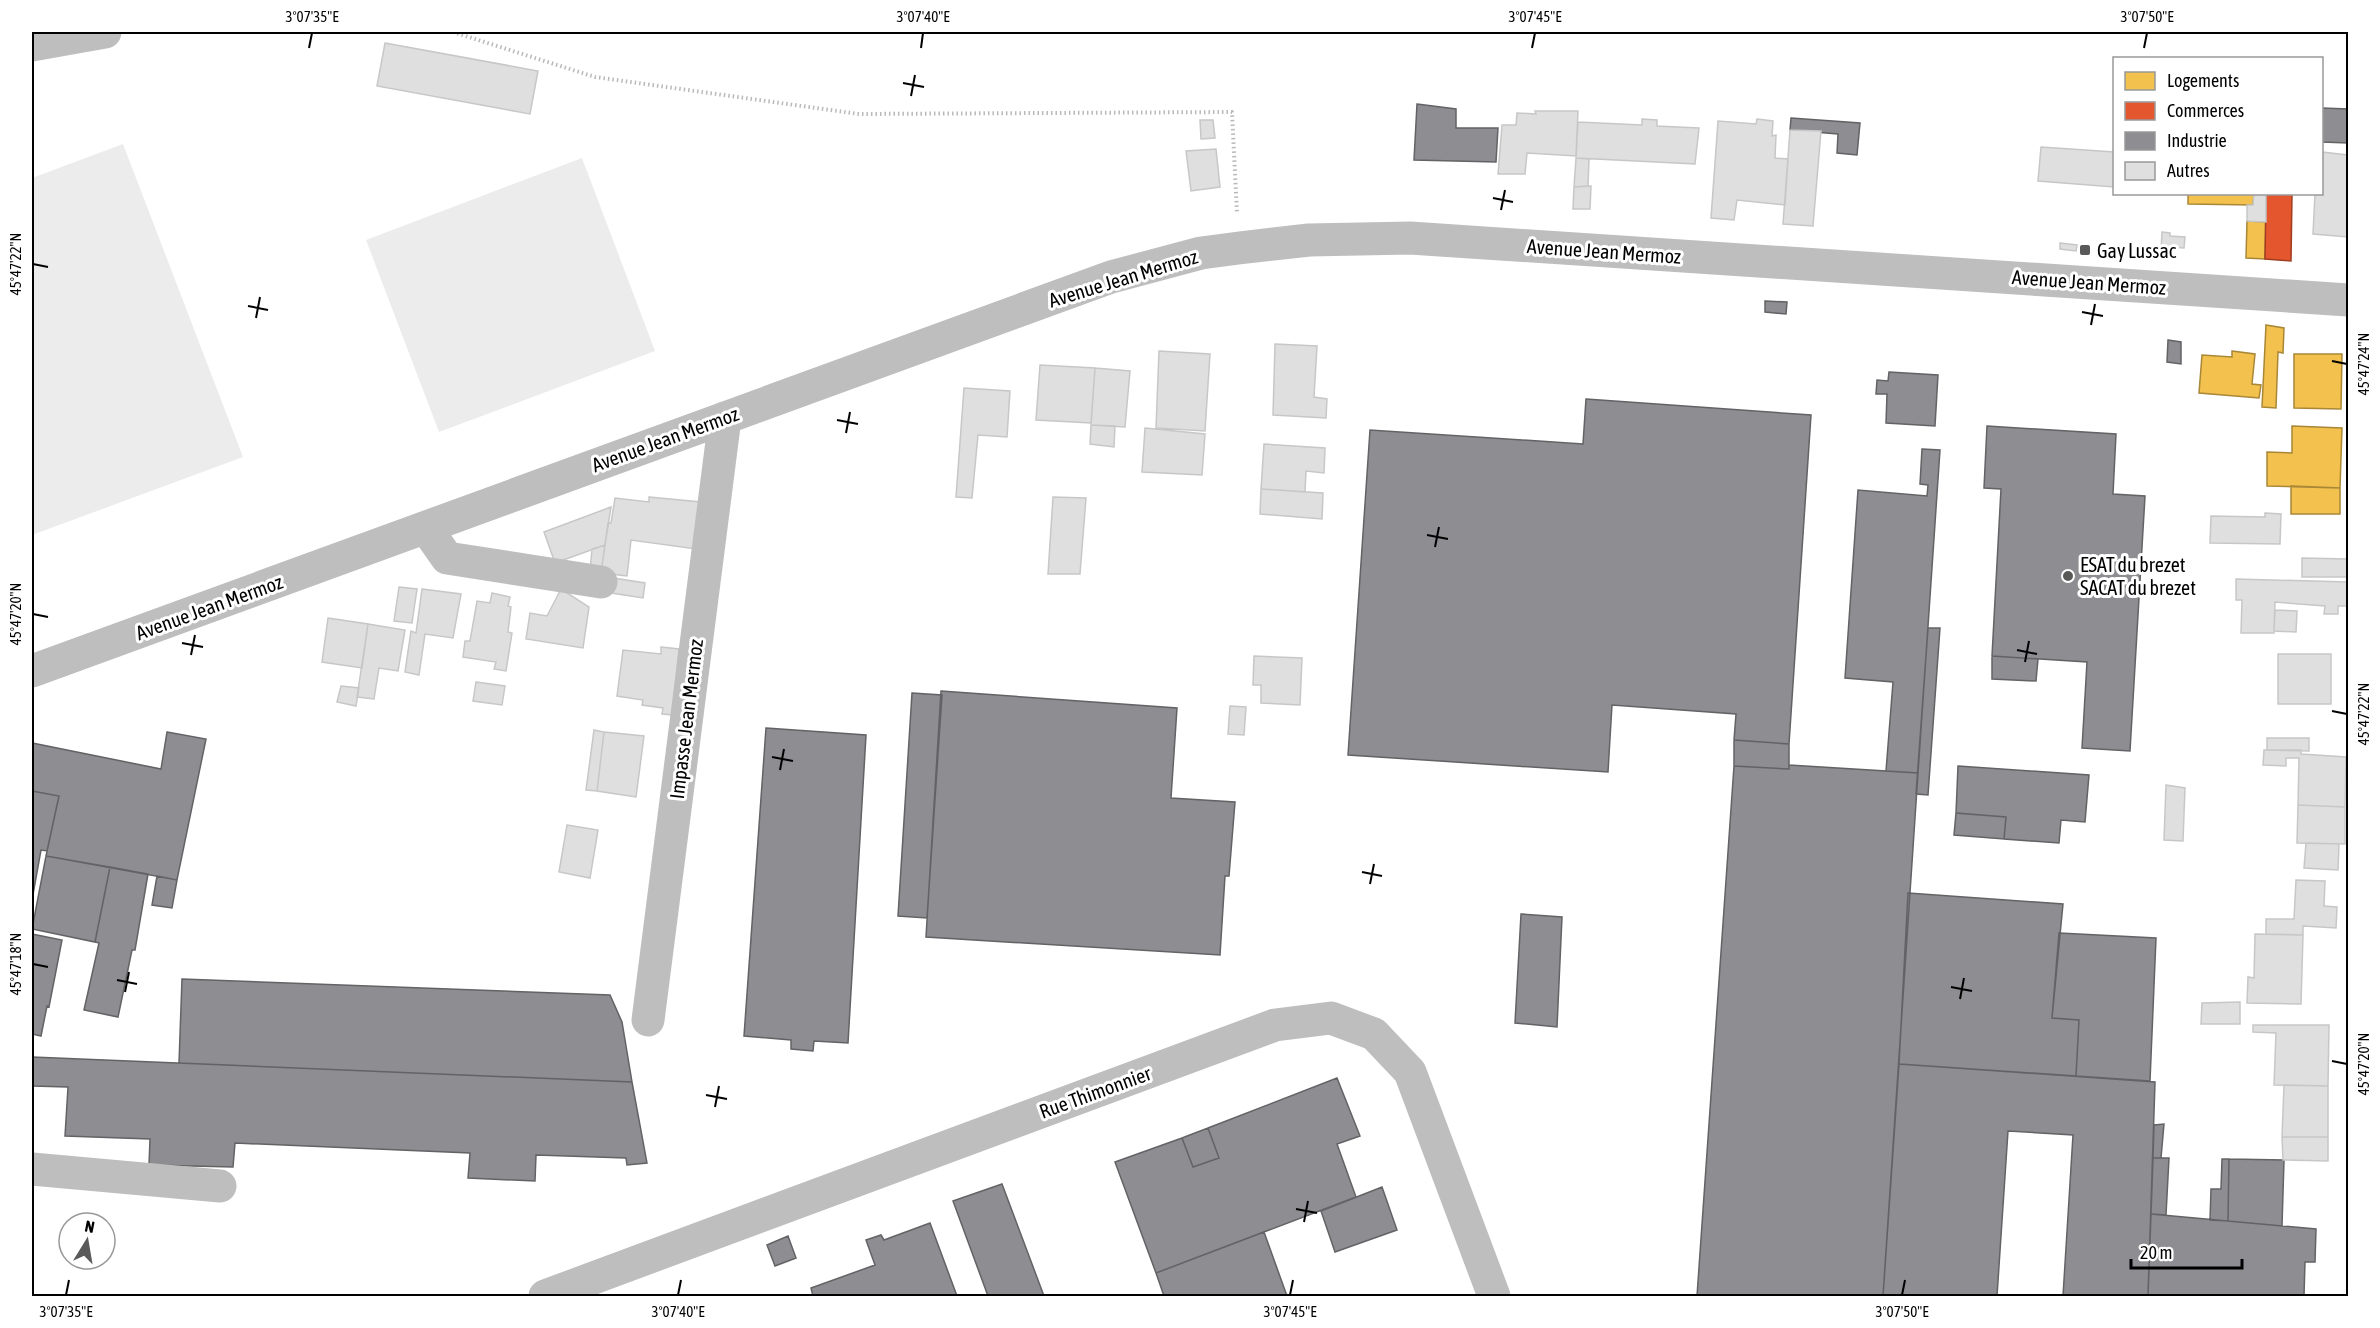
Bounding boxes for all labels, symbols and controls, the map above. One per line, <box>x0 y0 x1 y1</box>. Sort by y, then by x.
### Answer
text: 3°07'35"E <box>285 8 339 25</box>
text: 3°07'40"E <box>896 8 950 25</box>
text: 3°07'45"E <box>1508 8 1562 25</box>
text: 3°07'50"E <box>2120 8 2174 25</box>
legend <box>2113 57 2323 195</box>
text: Logements <box>2167 70 2239 91</box>
text: Commerces <box>2167 100 2244 121</box>
text: Industrie <box>2167 130 2227 151</box>
text: Autres <box>2167 160 2210 181</box>
text: 45°47'22"N <box>7 233 24 295</box>
street label: Avenue Jean Mermoz <box>1526 234 1682 268</box>
place label: Gay Lussac <box>2097 239 2177 262</box>
marker: Gay Lussac <box>2078 243 2092 257</box>
street label: Avenue Jean Mermoz <box>1046 244 1200 312</box>
street label: Avenue Jean Mermoz <box>2011 265 2167 299</box>
text: 45°47'24"N <box>2355 333 2372 395</box>
street label: Avenue Jean Mermoz <box>588 402 742 476</box>
place label: ESAT du brezet SACAT du brezet <box>2080 553 2196 599</box>
marker: ESAT du brezet SACAT du brezet <box>2061 569 2075 583</box>
street label: Avenue Jean Mermoz <box>132 570 286 644</box>
text: 45°47'20"N <box>7 583 24 645</box>
street label: Impasse Jean Mermoz <box>665 638 707 800</box>
text: 45°47'22"N <box>2355 683 2372 745</box>
text: 45°47'18"N <box>7 933 24 995</box>
text: 45°47'20"N <box>2355 1033 2372 1095</box>
street label: Rue Thimonnier <box>1036 1061 1155 1123</box>
north arrow <box>57 1211 117 1271</box>
text: N <box>84 1217 96 1236</box>
scale bar <box>2131 1232 2242 1270</box>
text: 20 m <box>2140 1242 2172 1263</box>
text: 3°07'35"E <box>39 1303 93 1320</box>
text: 3°07'40"E <box>651 1303 705 1320</box>
text: 3°07'45"E <box>1263 1303 1317 1320</box>
text: 3°07'50"E <box>1875 1303 1929 1320</box>

